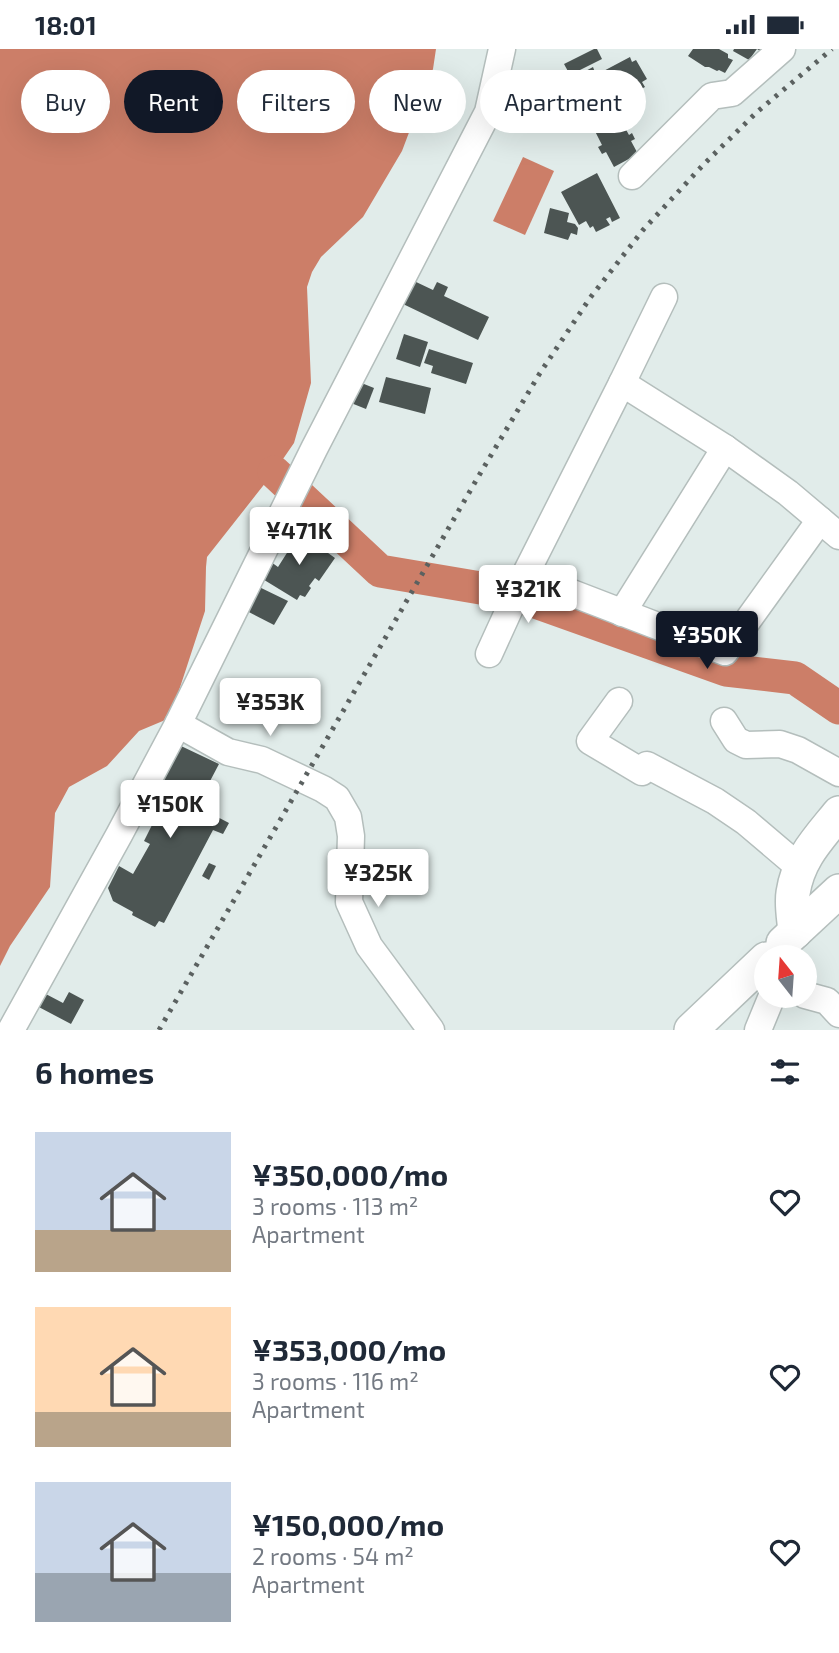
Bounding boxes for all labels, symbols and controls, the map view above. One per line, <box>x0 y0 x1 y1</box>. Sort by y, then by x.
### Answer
text: 18:01 <box>35 9 97 40</box>
chip: Buy <box>21 70 110 133</box>
chip: Rent <box>124 70 223 133</box>
chip: Filters <box>237 70 355 133</box>
chip: New <box>369 70 466 133</box>
chip: Apartment <box>480 70 646 133</box>
pin: ¥471K <box>250 507 348 567</box>
text: ¥471K <box>266 516 332 544</box>
pin: ¥321K <box>479 565 577 625</box>
text: ¥321K <box>495 574 561 602</box>
pin: ¥350K <box>658 611 756 671</box>
text: ¥350K <box>672 620 742 648</box>
pin: ¥353K <box>221 679 319 738</box>
text: ¥353K <box>236 687 304 715</box>
pin: ¥150K <box>121 781 219 840</box>
text: ¥150K <box>137 789 204 817</box>
pin: ¥325K <box>329 849 427 909</box>
text: ¥325K <box>344 858 412 886</box>
north arrow <box>754 945 817 1008</box>
map controls <box>754 945 817 1008</box>
icon: filters <box>766 1053 804 1091</box>
text: 6 homes <box>35 1054 154 1090</box>
text: ¥350,000/mo <box>252 1156 448 1192</box>
icon: home <box>91 1160 175 1244</box>
icon: heart <box>766 1183 804 1221</box>
text: 3 rooms · 113 m² <box>252 1192 418 1220</box>
text: Apartment <box>252 1220 365 1248</box>
text: ¥353,000/mo <box>252 1331 446 1367</box>
icon: home <box>91 1335 175 1419</box>
icon: heart <box>766 1358 804 1396</box>
text: 3 rooms · 116 m² <box>252 1367 419 1395</box>
text: Apartment <box>252 1395 365 1423</box>
text: ¥150,000/mo <box>252 1506 444 1542</box>
icon: home <box>91 1510 175 1594</box>
icon: heart <box>766 1533 804 1571</box>
text: 2 rooms · 54 m² <box>252 1542 414 1570</box>
text: Apartment <box>252 1570 365 1598</box>

